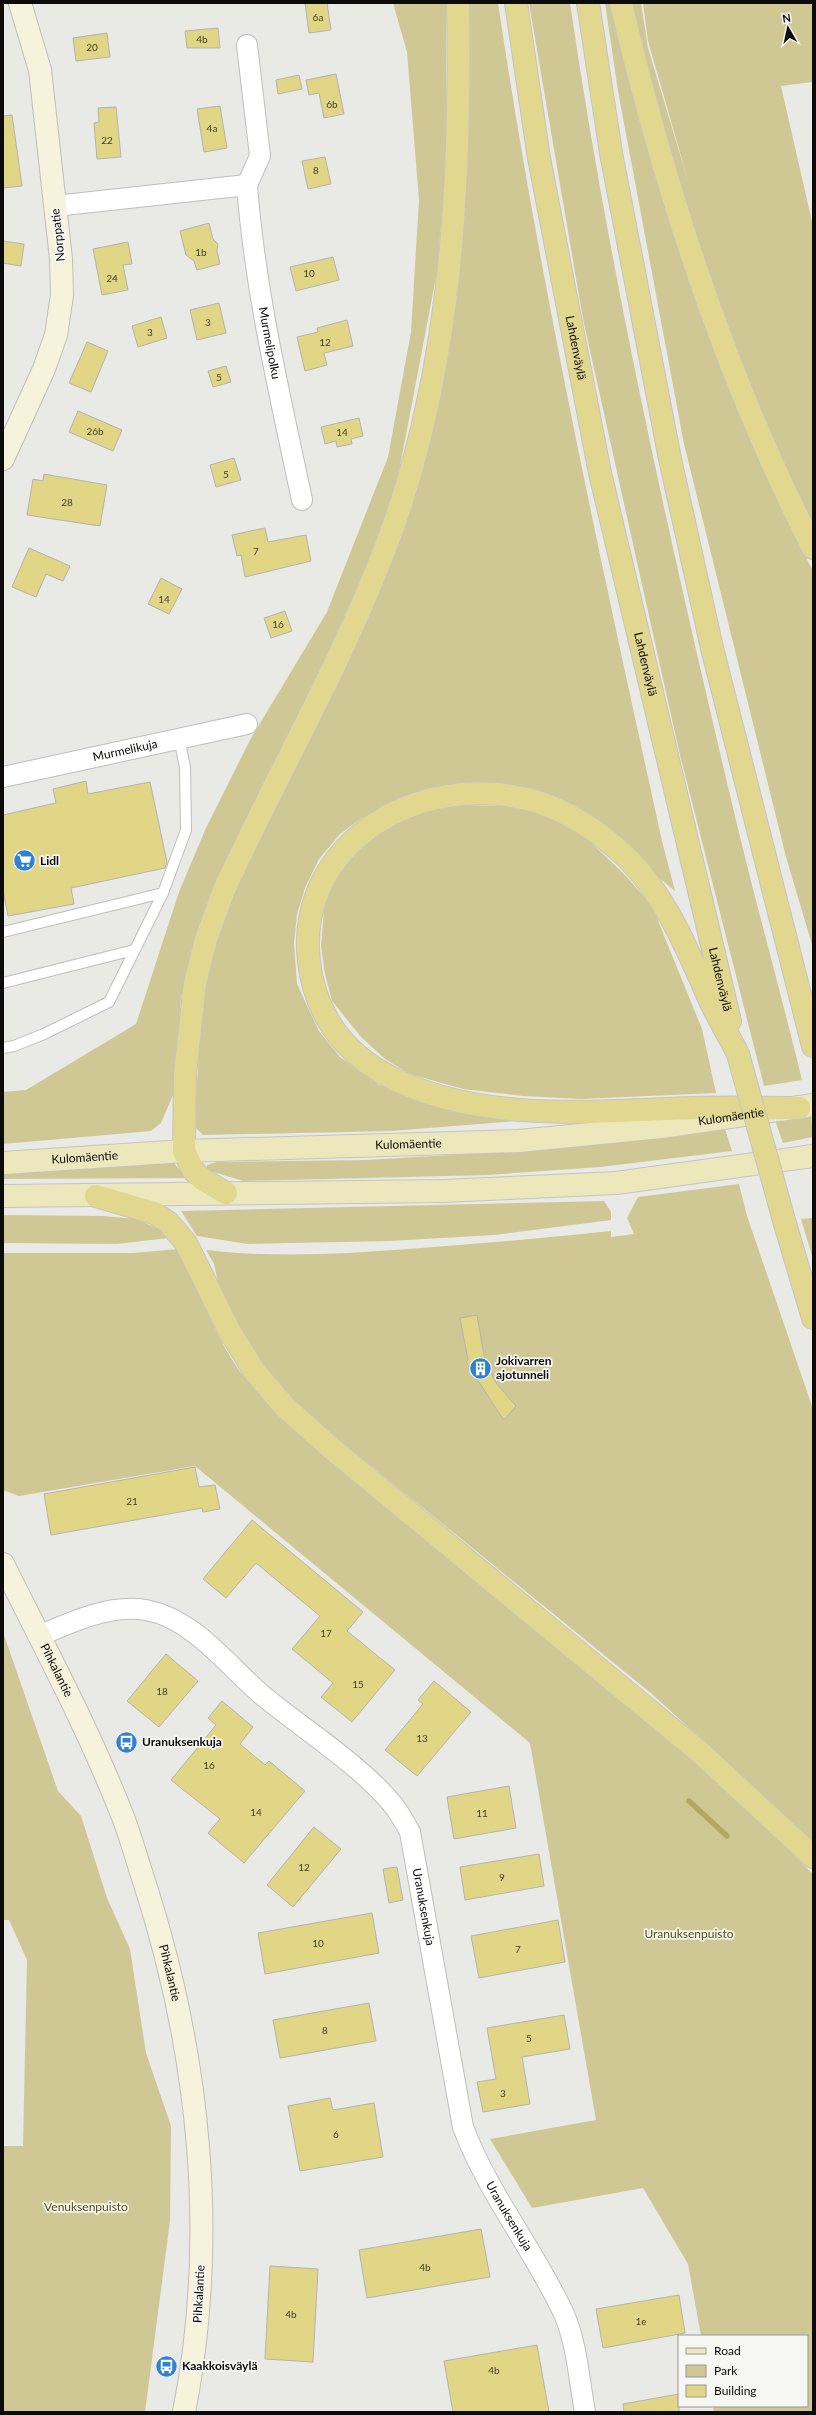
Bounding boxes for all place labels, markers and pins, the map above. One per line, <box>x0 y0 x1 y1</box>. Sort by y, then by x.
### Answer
supermarket icon: Lidl <box>12 848 38 874</box>
place label: Lidl <box>40 853 59 868</box>
place label: Jokivarren ajotunneli <box>496 1353 552 1382</box>
building icon: Jokivarren ajotunneli <box>467 1355 493 1381</box>
bus stop icon: Uranuksenkuja <box>114 1729 140 1755</box>
place label: Uranuksenkuja <box>142 1734 222 1749</box>
bus stop icon: Kaakkoisväylä <box>153 2353 179 2379</box>
place label: Kaakkoisväylä <box>182 2358 258 2373</box>

